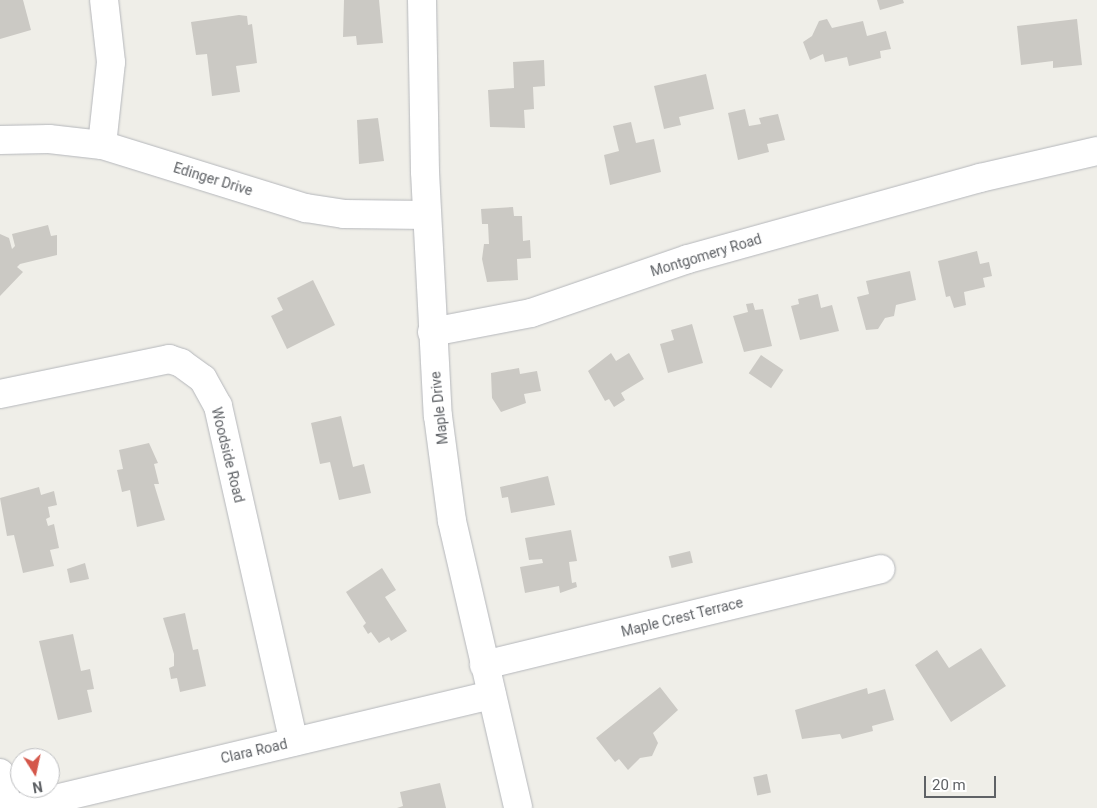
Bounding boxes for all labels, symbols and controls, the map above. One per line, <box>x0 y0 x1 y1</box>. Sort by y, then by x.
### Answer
street label: Edinger Drive <box>171 159 255 199</box>
street label: Montgomery Road <box>648 230 764 280</box>
street label: Maple Drive <box>427 371 451 445</box>
street label: Woodside Road <box>208 406 248 504</box>
street label: Maple Crest Terrace <box>619 594 745 640</box>
street label: Clara Road <box>219 735 289 767</box>
north arrow <box>10 748 60 798</box>
scale bar <box>927 766 1000 798</box>
text: 20 m <box>932 776 966 794</box>
text: N <box>31 778 44 796</box>

